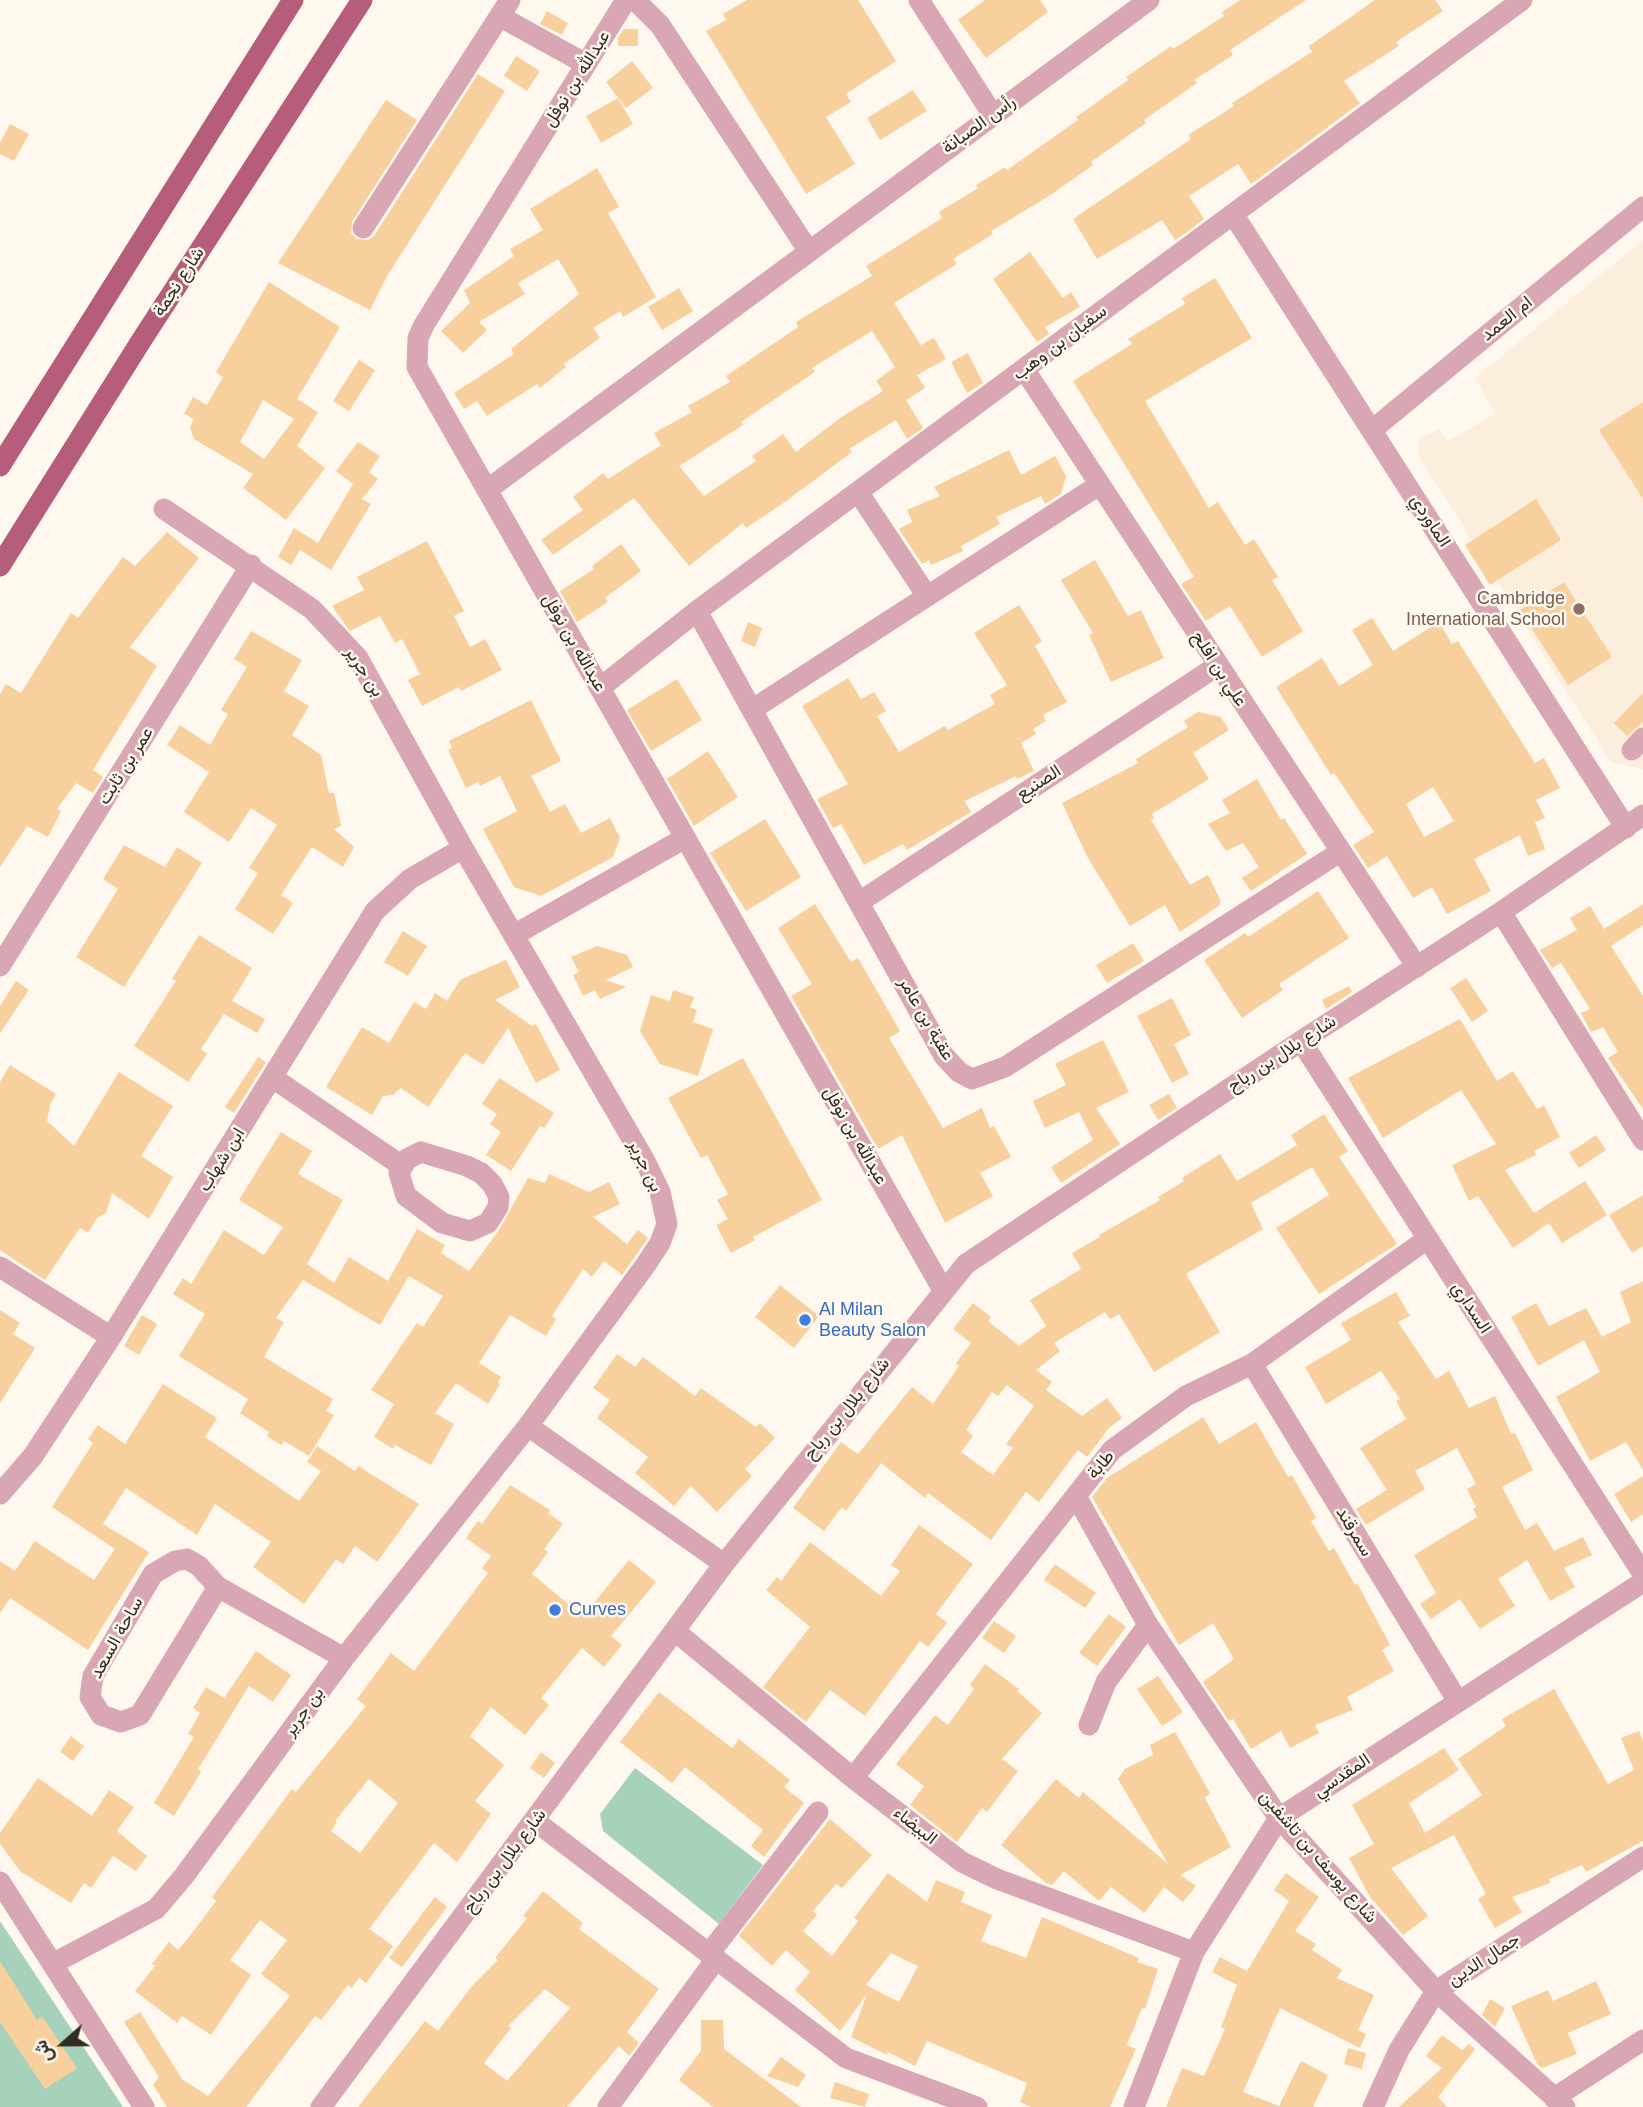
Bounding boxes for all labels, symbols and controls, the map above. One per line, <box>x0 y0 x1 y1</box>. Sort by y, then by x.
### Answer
street label: عبدالله بن نوفل <box>539 27 615 131</box>
street label: رأس الصبانة <box>938 91 1020 159</box>
street label: شارع نجمة <box>149 243 209 321</box>
street label: ام العمد <box>1477 292 1537 346</box>
street label: سفيان بن وهب <box>1009 301 1111 385</box>
street label: الماوردي <box>1405 491 1455 551</box>
place label: Cambridge International School <box>1406 588 1565 630</box>
street label: عبدالله بن نوفل <box>537 590 611 696</box>
marker: Cambridge International School <box>1571 601 1587 617</box>
street label: علي بن افلح <box>1187 627 1251 711</box>
street label: بن جرير <box>340 643 388 701</box>
street label: عمر بن ثابت <box>94 723 158 809</box>
street label: الصنيع <box>1012 761 1066 805</box>
street label: عقبة بن عامر <box>893 973 959 1065</box>
street label: شارع بلال بن رباح <box>1224 1011 1340 1097</box>
street label: عبدالله بن نوفل <box>818 1083 892 1189</box>
street label: ابن شهاب <box>194 1124 250 1196</box>
street label: بن جرير <box>623 1136 667 1196</box>
street label: السداري <box>1446 1278 1496 1338</box>
place label: Al Milan Beauty Salon <box>819 1299 926 1342</box>
marker: Al Milan Beauty Salon <box>797 1312 813 1328</box>
street label: شارع بلال بن رباح <box>799 1354 895 1464</box>
street label: طابة <box>1083 1446 1119 1484</box>
street label: سمرقند <box>1331 1503 1377 1561</box>
street label: ساحة السعد <box>86 1594 148 1682</box>
place label: Curves <box>569 1599 626 1621</box>
marker: Curves <box>547 1602 563 1618</box>
street label: بن جرير <box>279 1683 329 1741</box>
street label: المقدسي <box>1309 1749 1375 1803</box>
street label: شارع يوسف بن تاشفين <box>1254 1786 1382 1928</box>
street label: البيضاء <box>889 1802 941 1850</box>
street label: شارع بلال بن رباح <box>459 1805 551 1917</box>
street label: جمال الدين <box>1444 1929 1524 1991</box>
north arrow <box>28 2009 98 2079</box>
text: ش <box>29 2037 57 2066</box>

